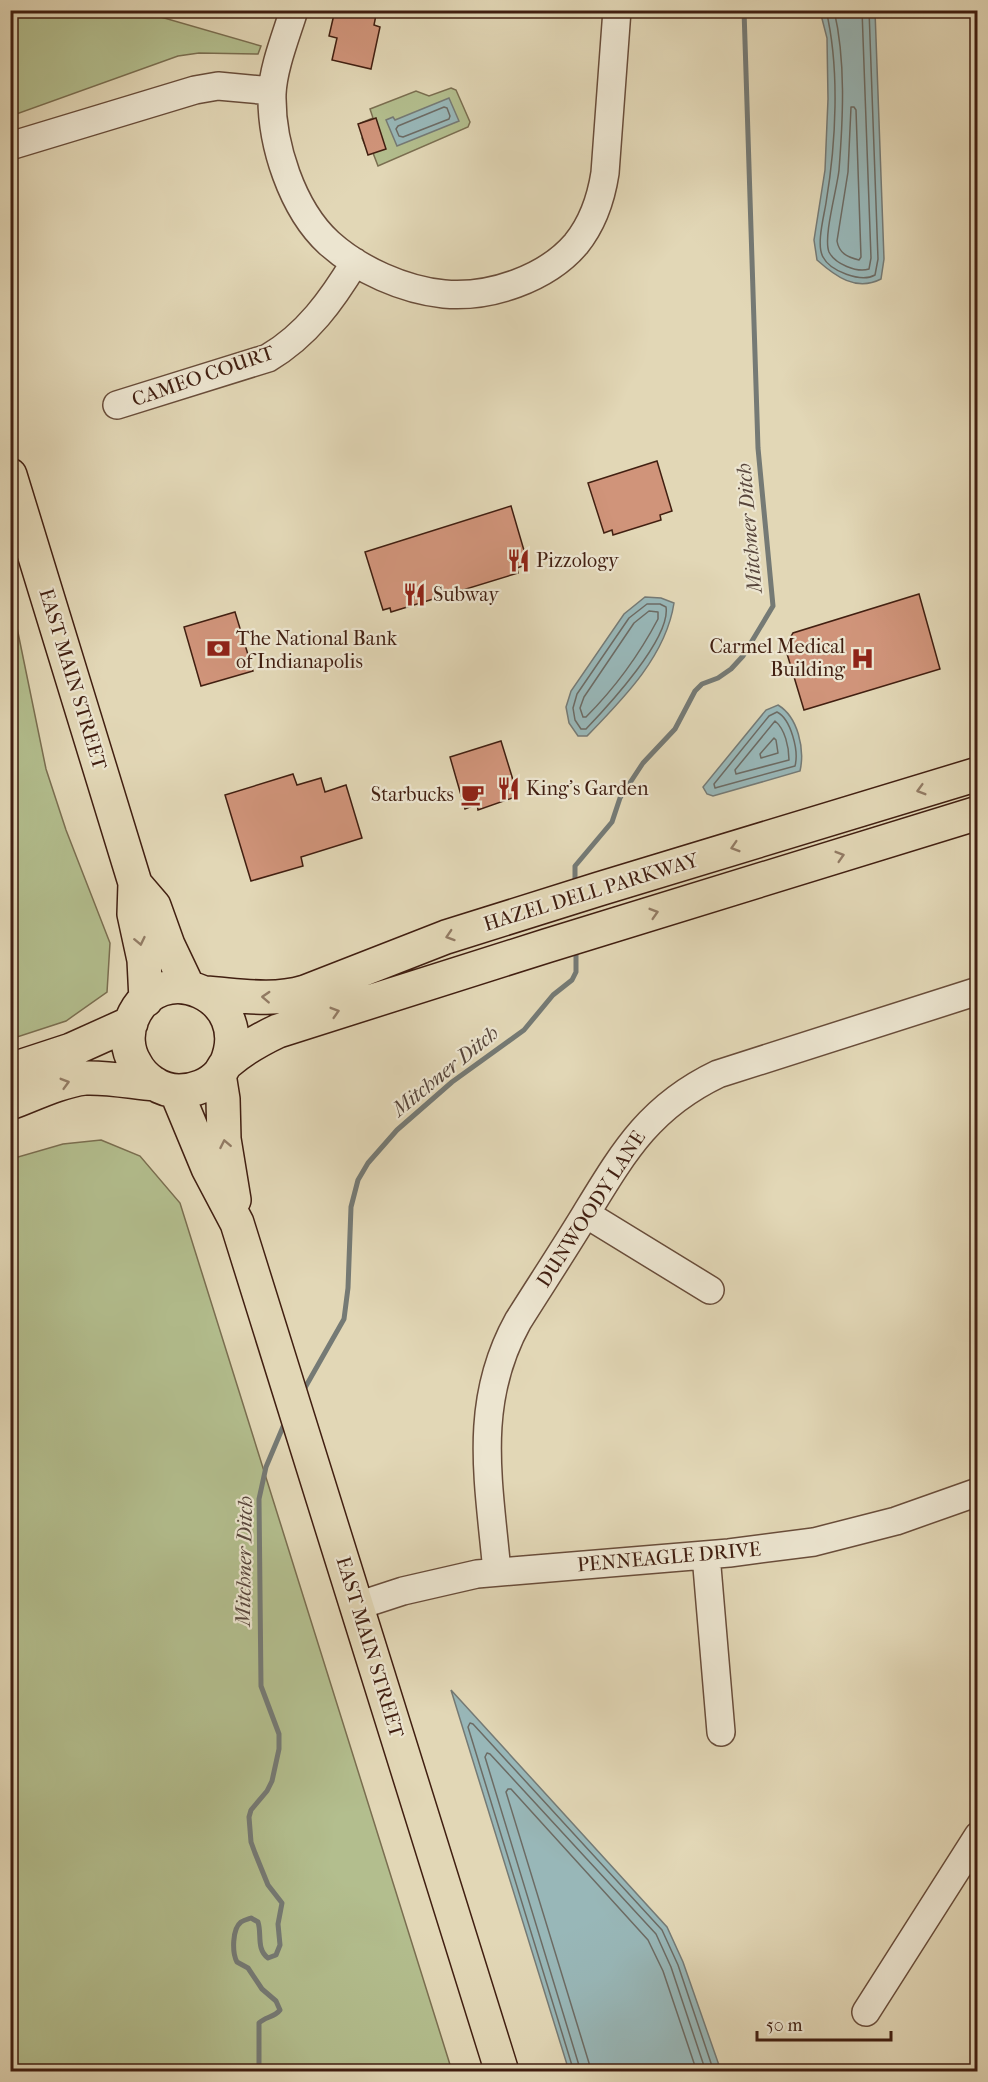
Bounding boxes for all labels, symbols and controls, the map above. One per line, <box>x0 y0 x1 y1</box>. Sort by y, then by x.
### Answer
street label: CAMEO COURT <box>129 341 278 411</box>
water label: Mitchner Ditch <box>731 462 767 596</box>
restaurant icon: Pizzology <box>505 547 531 573</box>
place label: Pizzology <box>536 549 620 572</box>
restaurant icon: Subway <box>402 581 428 607</box>
place label: Subway <box>433 583 500 606</box>
street label: EAST MAIN STREET <box>35 586 112 773</box>
place label: The National Bank of Indianapolis <box>236 627 398 673</box>
place label: Carmel Medical Building <box>709 635 845 681</box>
bank icon: The National Bank of Indianapolis <box>205 636 231 662</box>
hospital icon: Carmel Medical Building <box>850 645 876 671</box>
restaurant icon: King's Garden <box>495 775 521 801</box>
place label: King's Garden <box>526 777 649 800</box>
cafe icon: Starbucks <box>459 781 485 807</box>
place label: Starbucks <box>371 783 454 806</box>
one-way arrow <box>916 783 927 795</box>
one-way arrow <box>730 840 741 852</box>
street label: HAZEL DELL PARKWAY <box>481 848 703 936</box>
one-way arrow <box>834 851 845 863</box>
one-way arrow <box>648 908 659 920</box>
one-way arrow <box>445 929 456 941</box>
one-way arrow <box>133 936 146 946</box>
one-way arrow <box>261 991 270 1004</box>
one-way arrow <box>329 1007 340 1019</box>
water label: Mitchner Ditch <box>385 1021 503 1123</box>
one-way arrow <box>59 1078 70 1090</box>
street label: DUNWOODY LANE <box>532 1127 650 1291</box>
one-way arrow <box>219 1139 232 1149</box>
water label: Mitchner Ditch <box>231 1496 257 1628</box>
street label: PENNEAGLE DRIVE <box>576 1538 762 1576</box>
street label: EAST MAIN STREET <box>332 1554 409 1741</box>
scale bar <box>757 2004 890 2042</box>
text: 50 m <box>766 2015 803 2036</box>

